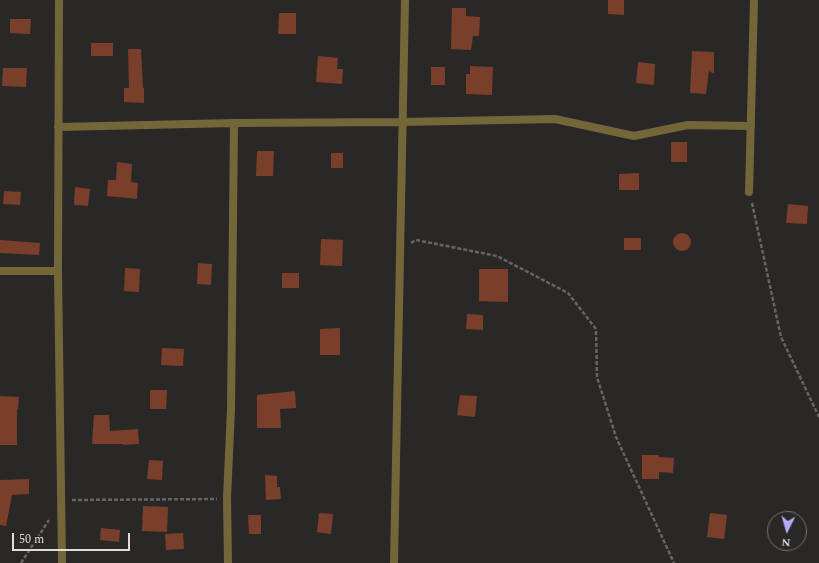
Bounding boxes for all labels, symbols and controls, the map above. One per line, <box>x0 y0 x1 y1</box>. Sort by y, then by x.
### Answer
north arrow <box>767 511 807 551</box>
scale bar <box>14 525 132 551</box>
text: 50 m <box>19 530 44 549</box>
text: N <box>781 534 791 551</box>

